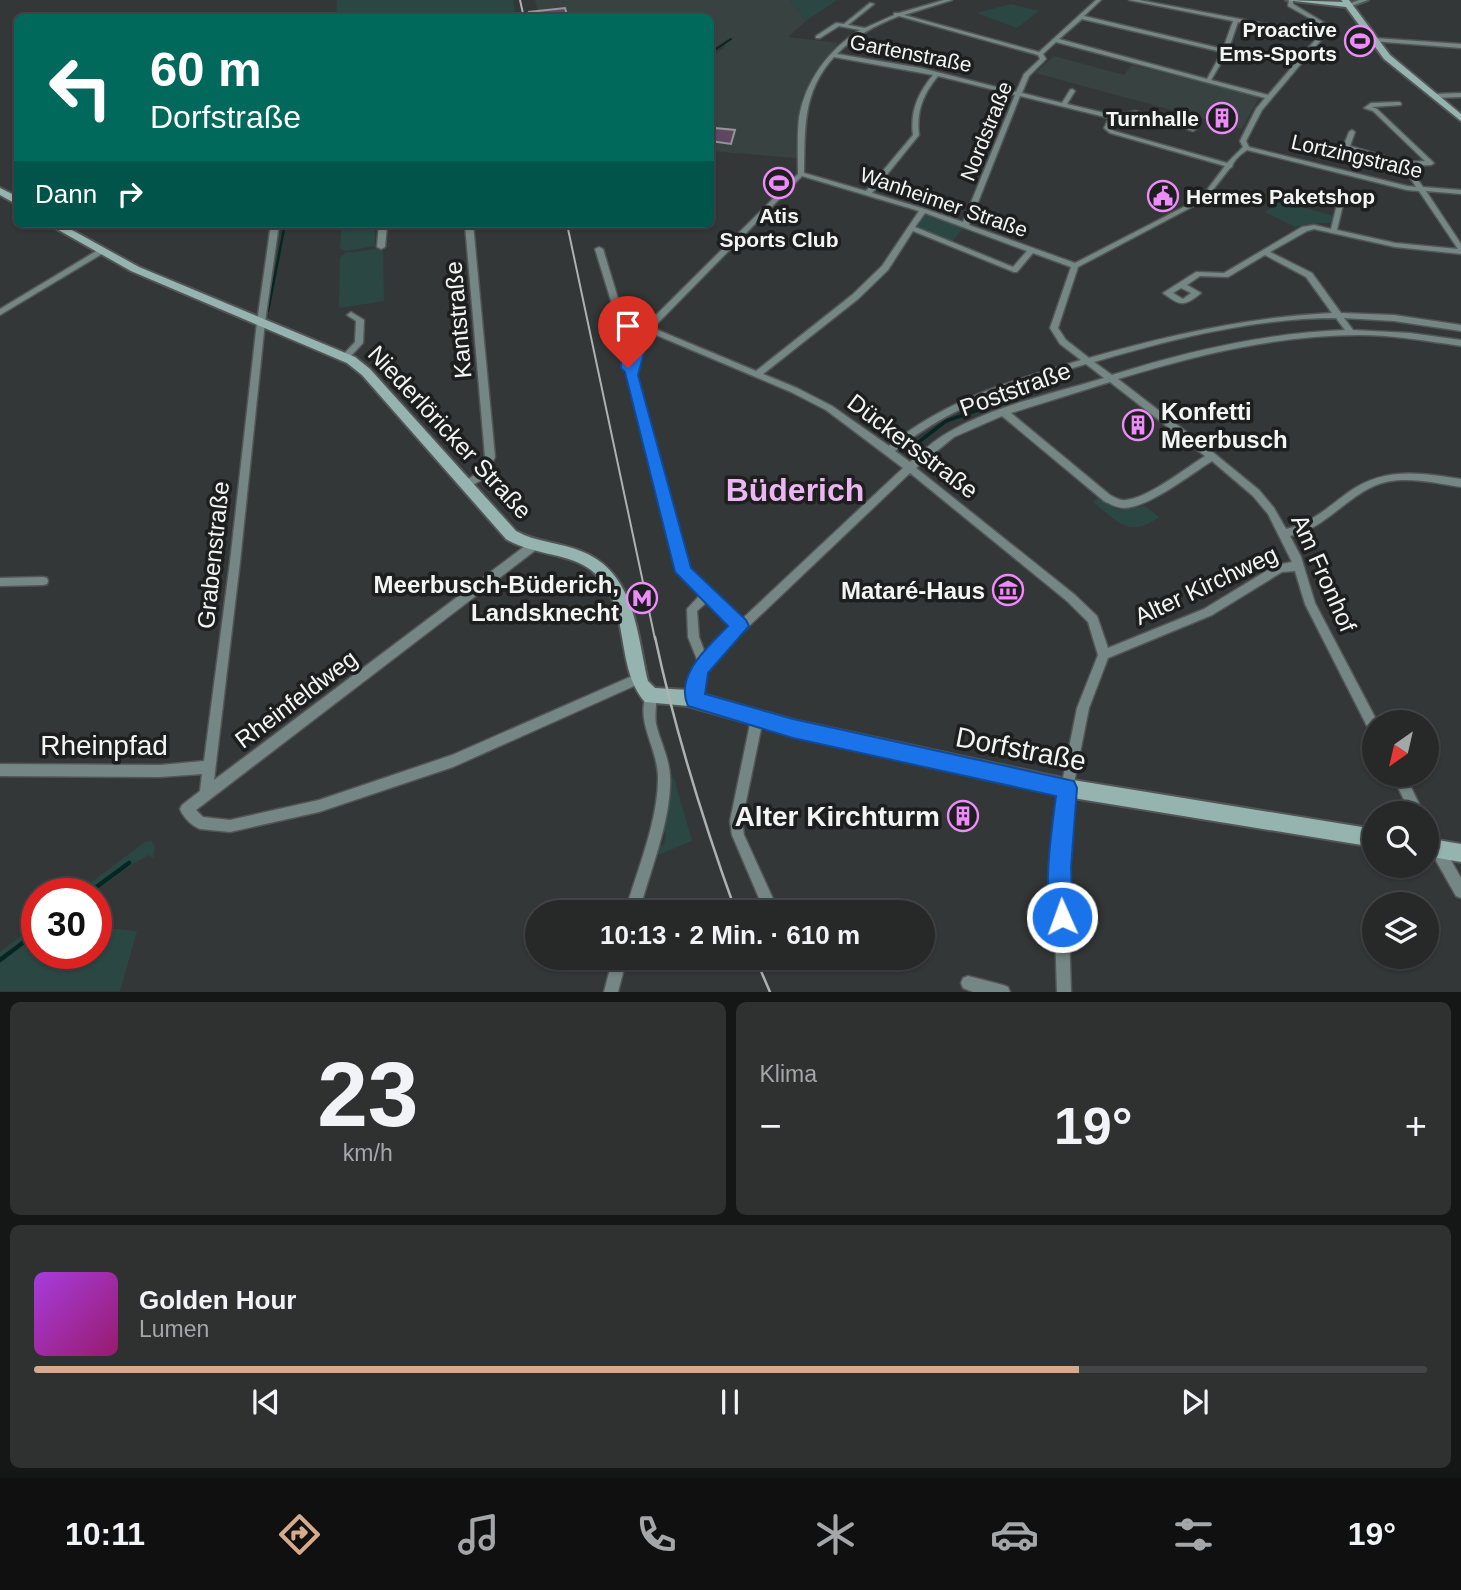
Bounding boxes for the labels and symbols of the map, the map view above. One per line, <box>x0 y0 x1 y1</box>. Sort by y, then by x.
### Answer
place label: Proactive Ems-Sports <box>1219 18 1337 65</box>
sports icon: Proactive Ems-Sports <box>1343 24 1377 58</box>
street label: Gartenstraße <box>848 30 974 76</box>
street label: Nordstraße <box>956 78 1016 184</box>
building icon: Turnhalle <box>1205 101 1239 135</box>
place label: Turnhalle <box>1106 107 1199 130</box>
street label: Lortzingstraße <box>1289 130 1425 182</box>
street label: Wanheimer Straße <box>857 163 1031 241</box>
sports icon: Atis Sports Club <box>762 166 796 200</box>
public building icon: Hermes Paketshop <box>1146 179 1180 213</box>
place label: Hermes Paketshop <box>1186 185 1375 208</box>
place label: Atis Sports Club <box>720 204 839 251</box>
street label: Kantstraße <box>439 260 477 380</box>
pin <box>598 296 658 368</box>
street label: Niederlöricker Straße <box>363 340 537 524</box>
street label: Poststraße <box>956 356 1074 422</box>
street label: Dückersstraße <box>843 388 983 504</box>
place label: Konfetti Meerbusch <box>1161 398 1288 453</box>
building icon: Konfetti Meerbusch <box>1121 408 1155 442</box>
district label: Büderich <box>726 472 864 508</box>
street label: Grabenstraße <box>192 480 234 630</box>
street label: Am Fronhof <box>1286 510 1362 636</box>
street label: Alter Kirchweg <box>1130 540 1282 630</box>
place label: Meerbusch-Büderich, Landsknecht <box>374 571 619 626</box>
museum icon: Mataré-Haus <box>991 573 1025 607</box>
place label: Mataré-Haus <box>841 577 985 604</box>
metro station icon: Meerbusch-Büderich, Landsknecht <box>625 581 659 615</box>
street label: Rheinfeldweg <box>230 644 362 754</box>
north arrow <box>1362 710 1438 788</box>
street label: Dorfstraße <box>953 721 1089 777</box>
street label: Rheinpfad <box>40 730 168 761</box>
building icon: Alter Kirchturm <box>946 799 980 833</box>
place label: Alter Kirchturm <box>735 801 940 832</box>
speed limit sign: 30 <box>21 878 112 969</box>
position arrow <box>1025 880 1099 954</box>

